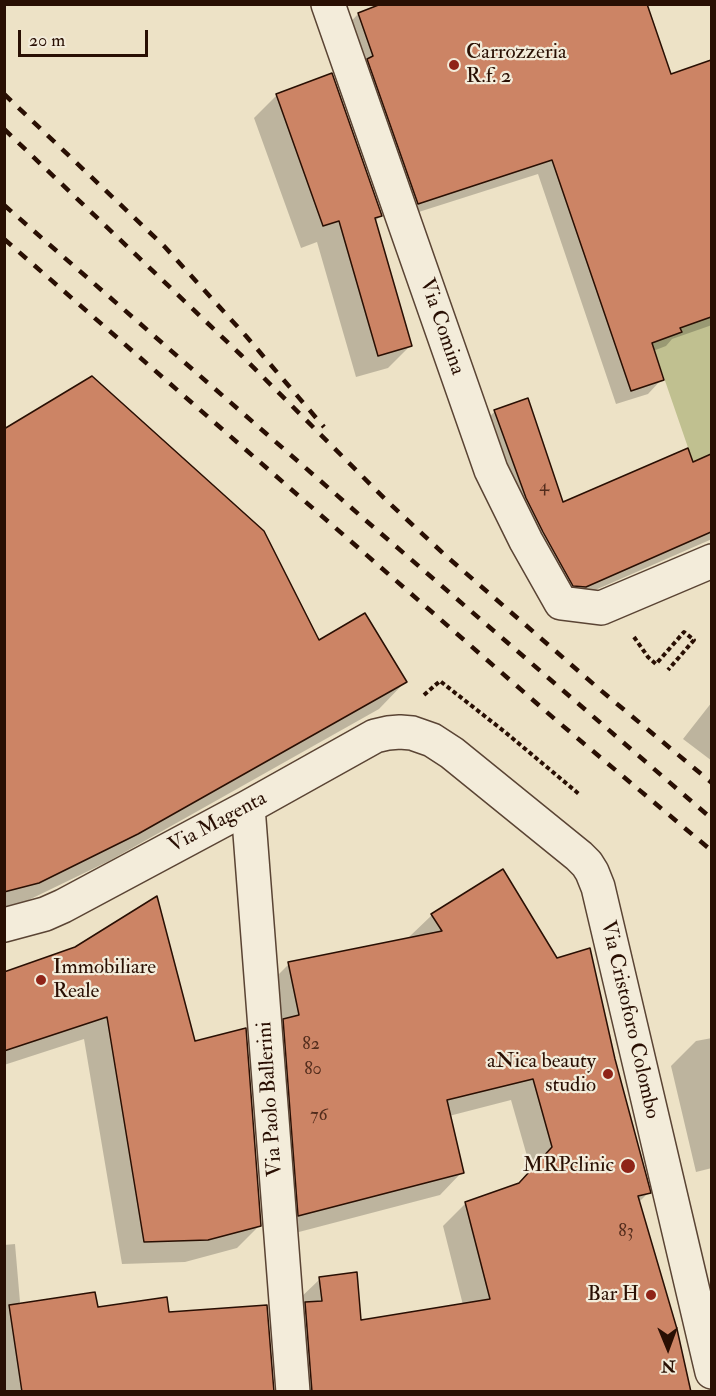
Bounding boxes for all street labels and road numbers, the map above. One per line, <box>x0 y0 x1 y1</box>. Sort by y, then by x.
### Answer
street label: Via Comina <box>413 276 469 378</box>
street label: Via Magenta <box>165 787 271 859</box>
street label: Via Cristoforo Colombo <box>594 919 664 1121</box>
street label: Via Paolo Ballerini <box>253 1021 289 1177</box>

